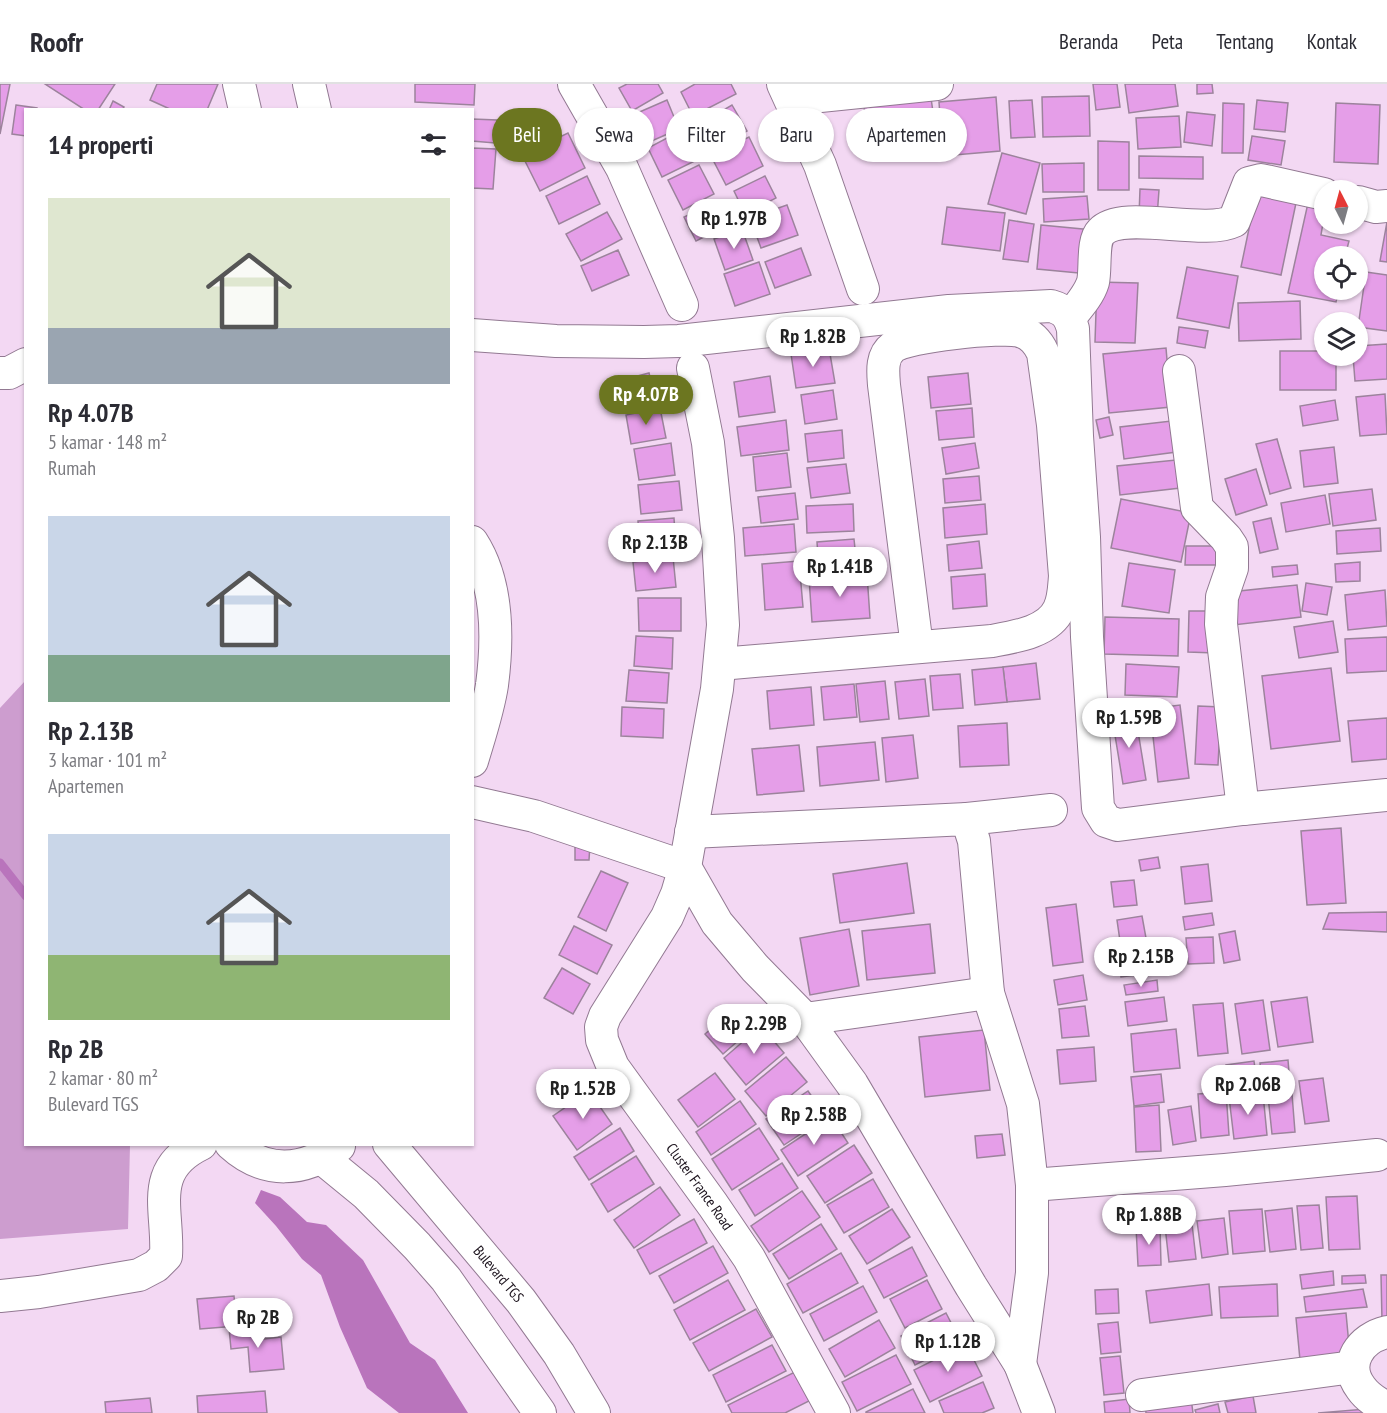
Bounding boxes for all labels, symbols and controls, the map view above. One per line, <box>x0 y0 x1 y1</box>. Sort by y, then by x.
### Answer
text: Roofr <box>30 23 83 60</box>
text: Beranda <box>1059 28 1119 55</box>
text: Peta <box>1152 28 1183 55</box>
text: Tentang <box>1216 28 1274 55</box>
text: Kontak <box>1307 28 1357 55</box>
chip: Beli <box>492 108 562 162</box>
chip: Sewa <box>574 108 654 162</box>
chip: Filter <box>666 108 746 162</box>
chip: Baru <box>758 108 834 162</box>
chip: Apartemen <box>846 108 967 162</box>
text: 14 properti <box>48 128 153 161</box>
icon: filters <box>417 128 450 161</box>
north arrow <box>1314 180 1368 234</box>
map controls <box>1314 180 1368 366</box>
pin: Rp 1.97B <box>672 199 796 250</box>
text: Rp 1.97B <box>701 205 767 231</box>
icon: home <box>195 237 303 345</box>
button: locate <box>1314 246 1368 300</box>
button: layers <box>1314 312 1368 366</box>
pin: Rp 1.82B <box>751 317 875 368</box>
text: Rp 1.82B <box>780 323 846 349</box>
pin: Rp 4.07B <box>584 375 708 426</box>
text: Rp 4.07B <box>613 381 679 407</box>
text: Rp 4.07B <box>48 396 134 429</box>
text: 5 kamar · 148 m² <box>48 429 167 455</box>
text: Rumah <box>48 455 96 481</box>
pin: Rp 2.13B <box>593 523 717 574</box>
text: Rp 2.13B <box>622 529 688 555</box>
pin: Rp 1.41B <box>778 547 902 598</box>
text: Rp 1.41B <box>807 553 873 579</box>
icon: home <box>195 555 303 663</box>
pin: Rp 1.59B <box>1067 698 1191 749</box>
text: Rp 1.59B <box>1096 704 1162 730</box>
text: Rp 2.13B <box>48 714 134 747</box>
text: 3 kamar · 101 m² <box>48 747 167 773</box>
text: Apartemen <box>48 773 124 799</box>
icon: home <box>195 873 303 981</box>
pin: Rp 2.15B <box>1079 937 1203 988</box>
text: Rp 2.15B <box>1108 943 1174 969</box>
pin: Rp 2.29B <box>692 1004 816 1055</box>
text: Rp 2.29B <box>721 1010 787 1036</box>
text: Rp 2B <box>48 1032 103 1065</box>
text: 2 kamar · 80 m² <box>48 1065 158 1091</box>
pin: Rp 2.06B <box>1186 1065 1310 1116</box>
pin: Rp 1.52B <box>521 1069 645 1120</box>
text: Rp 2.06B <box>1215 1071 1281 1097</box>
text: Rp 1.52B <box>550 1075 616 1101</box>
text: Bulevard TGS <box>48 1091 139 1117</box>
pin: Rp 2.58B <box>752 1095 876 1146</box>
text: Rp 2.58B <box>781 1101 847 1127</box>
street label: Cluster France Road <box>662 1139 737 1234</box>
pin: Rp 1.88B <box>1087 1195 1211 1246</box>
text: Rp 1.88B <box>1116 1201 1182 1227</box>
street label: Bulevard TGS <box>470 1242 528 1306</box>
pin: Rp 2B <box>216 1298 300 1349</box>
text: Rp 2B <box>237 1304 279 1330</box>
pin: Rp 1.12B <box>886 1322 1010 1373</box>
text: Rp 1.12B <box>915 1328 981 1354</box>

